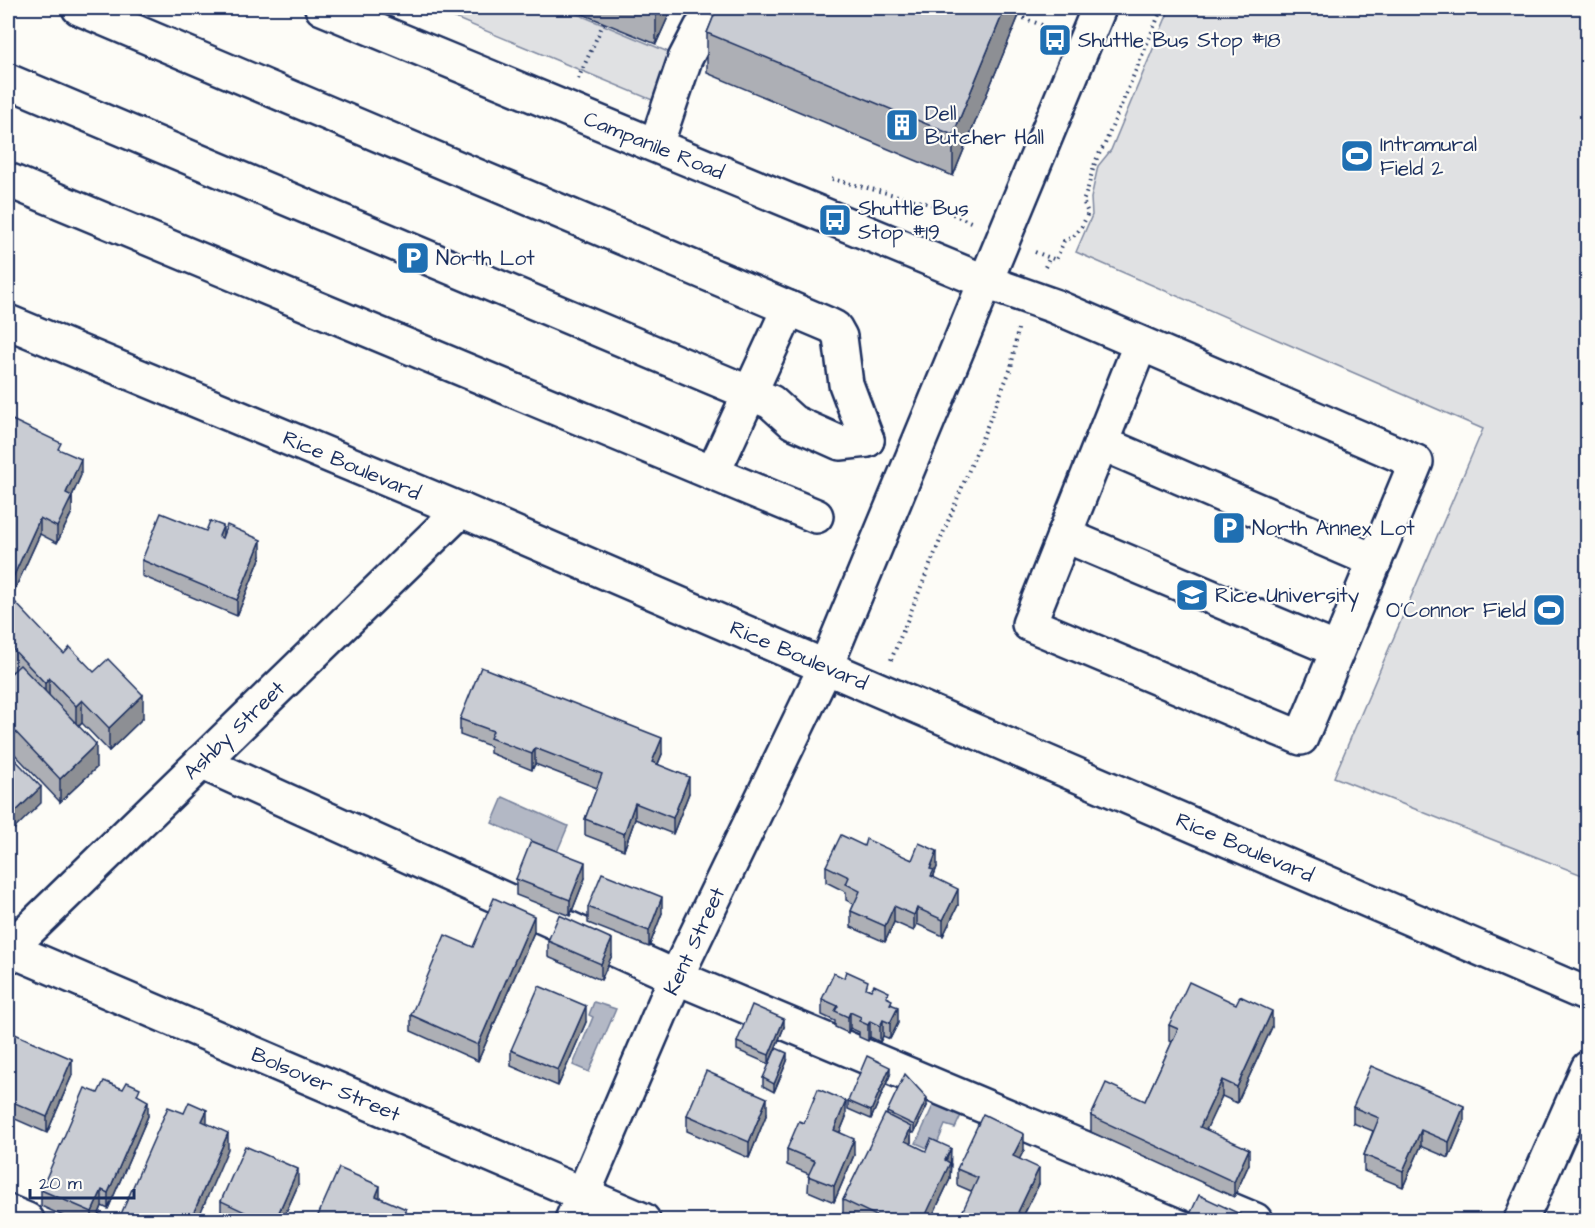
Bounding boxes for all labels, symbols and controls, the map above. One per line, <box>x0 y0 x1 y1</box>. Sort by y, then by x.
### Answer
bus stop icon: Shuttle Bus Stop #18 <box>1037 22 1073 58</box>
place label: Shuttle Bus Stop #18 <box>1078 26 1281 56</box>
place label: Dell Butcher Hall <box>925 99 1044 152</box>
street label: Campanile Road <box>579 104 729 188</box>
building icon: Dell Butcher Hall <box>884 107 920 143</box>
place label: Intramural Field 2 <box>1380 130 1477 183</box>
sports icon: Intramural Field 2 <box>1339 138 1375 174</box>
place label: Shuttle Bus Stop #19 <box>858 194 969 248</box>
bus stop icon: Shuttle Bus Stop #19 <box>817 202 853 238</box>
parking icon: North Lot <box>395 240 431 276</box>
place label: North Lot <box>436 244 535 273</box>
street label: Rice Boulevard <box>278 423 425 508</box>
parking icon: North Annex Lot <box>1211 510 1247 546</box>
place label: North Annex Lot <box>1252 514 1415 543</box>
school or university icon: Rice University <box>1174 577 1210 613</box>
place label: Rice University <box>1215 581 1360 612</box>
sports icon: O'Connor Field <box>1531 592 1567 628</box>
place label: O'Connor Field <box>1386 596 1526 625</box>
street label: Rice Boulevard <box>725 613 872 698</box>
street label: Ashby Street <box>177 674 293 788</box>
street label: Rice Boulevard <box>1171 805 1318 890</box>
street label: Kent Street <box>657 882 732 1000</box>
street label: Bolsover Street <box>247 1040 405 1129</box>
scale bar <box>30 1162 134 1200</box>
text: 20 m <box>39 1171 82 1196</box>

